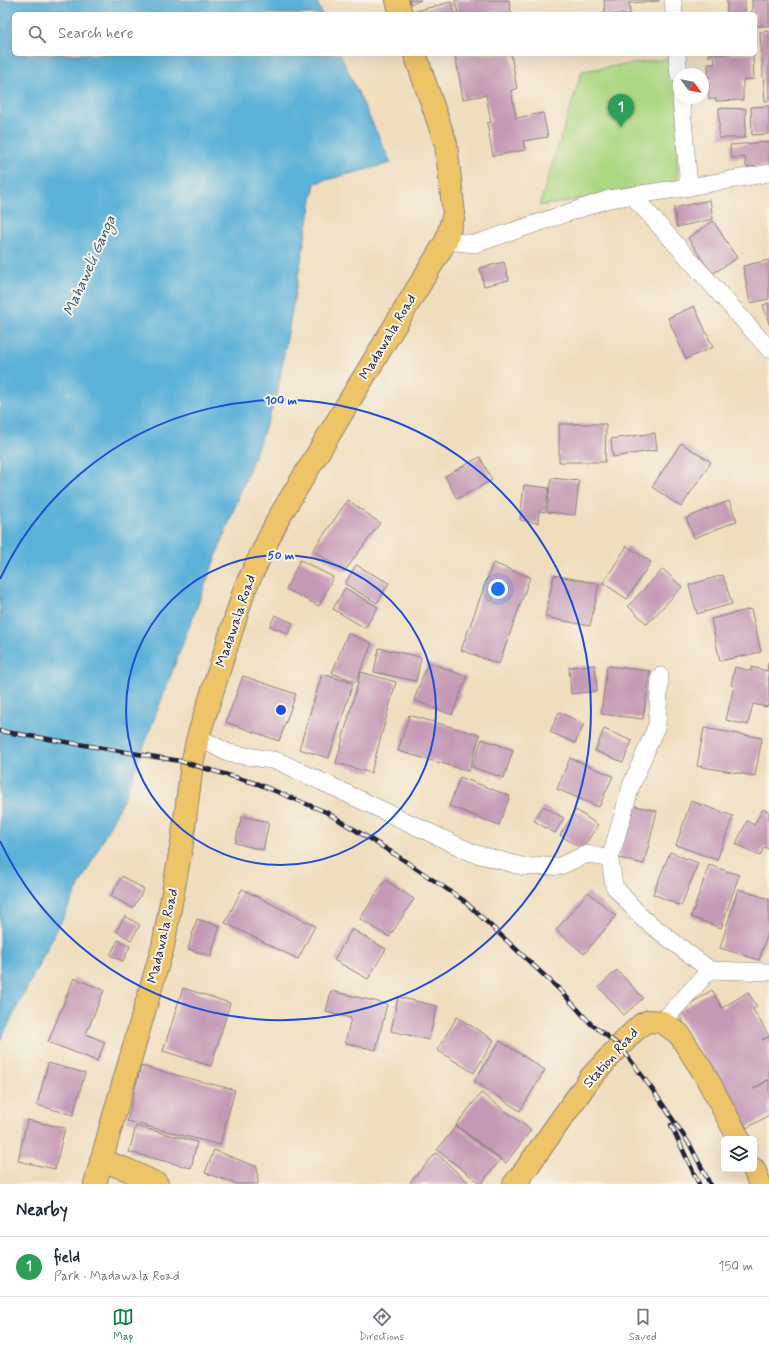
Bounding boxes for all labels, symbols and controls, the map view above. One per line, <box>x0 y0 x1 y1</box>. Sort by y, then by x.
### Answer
search box <box>12 12 757 56</box>
icon: search <box>26 23 48 45</box>
text: Search here <box>58 24 134 44</box>
north arrow <box>673 68 709 104</box>
pin: 1 <box>608 94 634 127</box>
water label: Mahaweli Ganga <box>59 212 122 320</box>
street label: Madawala Road <box>355 291 421 383</box>
text: 100 m <box>265 393 298 409</box>
text: 50 m <box>268 548 295 564</box>
street label: Madawala Road <box>212 572 260 670</box>
your location <box>488 579 508 599</box>
centre of rings <box>274 703 288 717</box>
street label: Madawala Road <box>143 887 183 985</box>
street label: Station Road <box>579 1024 643 1092</box>
map controls <box>721 1136 757 1172</box>
button: layers <box>721 1136 757 1172</box>
text: Nearby <box>16 1199 68 1221</box>
text: field <box>54 1248 80 1268</box>
text: 1 <box>26 1258 32 1275</box>
text: 150 m <box>719 1258 753 1275</box>
text: Park · Madawala Road <box>54 1268 180 1285</box>
tab: Map <box>112 1306 134 1344</box>
tab: Directions <box>359 1306 404 1344</box>
tab: Saved <box>629 1306 657 1344</box>

